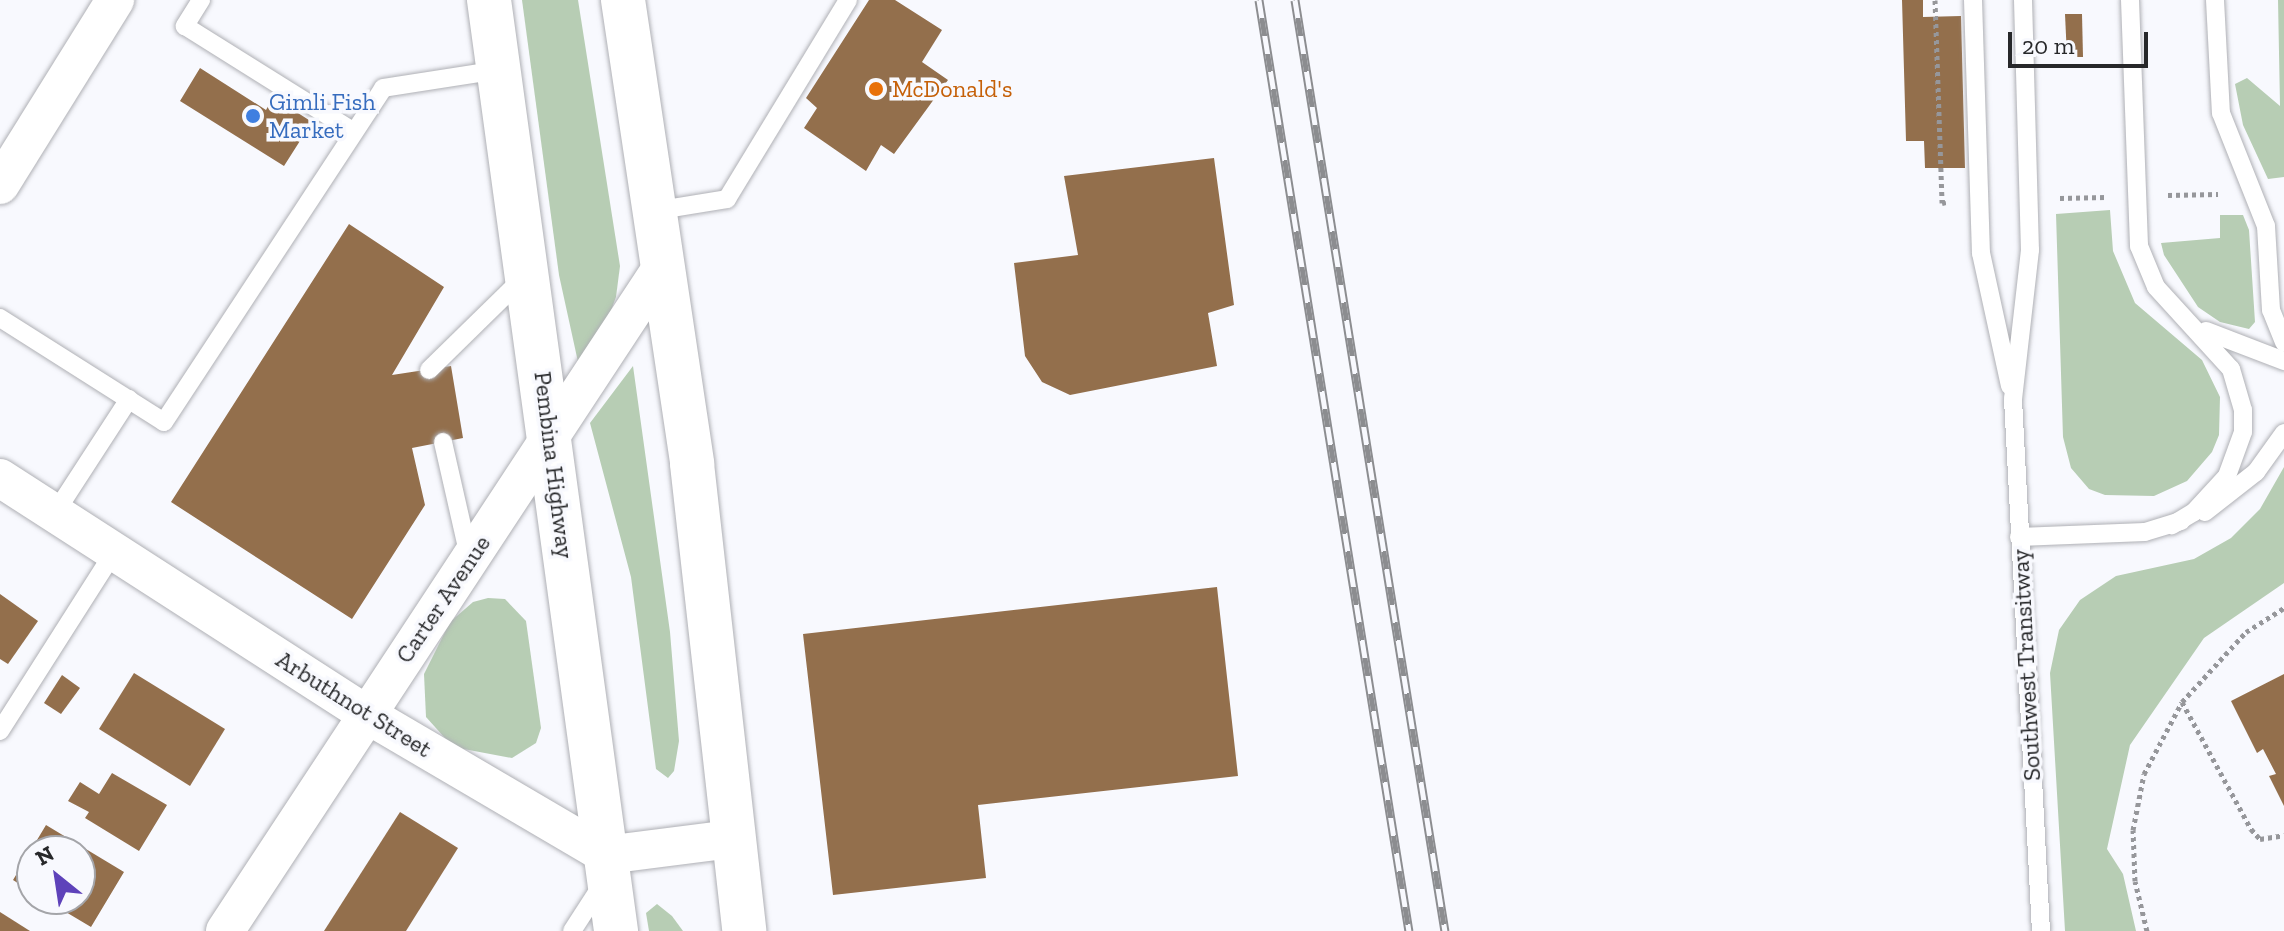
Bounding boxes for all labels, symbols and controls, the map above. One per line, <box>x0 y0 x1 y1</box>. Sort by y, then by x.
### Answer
scale bar <box>2012 16 2152 66</box>
text: 20 m <box>2022 31 2074 60</box>
place label: McDonald's <box>892 75 1012 103</box>
marker: McDonald's <box>867 80 885 98</box>
place label: Gimli Fish Market <box>269 88 376 144</box>
marker: Gimli Fish Market <box>244 107 262 125</box>
street label: Pembina Highway <box>528 370 580 560</box>
street label: Carter Avenue <box>389 529 497 669</box>
street label: Southwest Transitway <box>2006 548 2046 782</box>
street label: Arbuthnot Street <box>271 645 437 763</box>
north arrow <box>16 835 96 915</box>
text: N <box>31 840 59 871</box>

